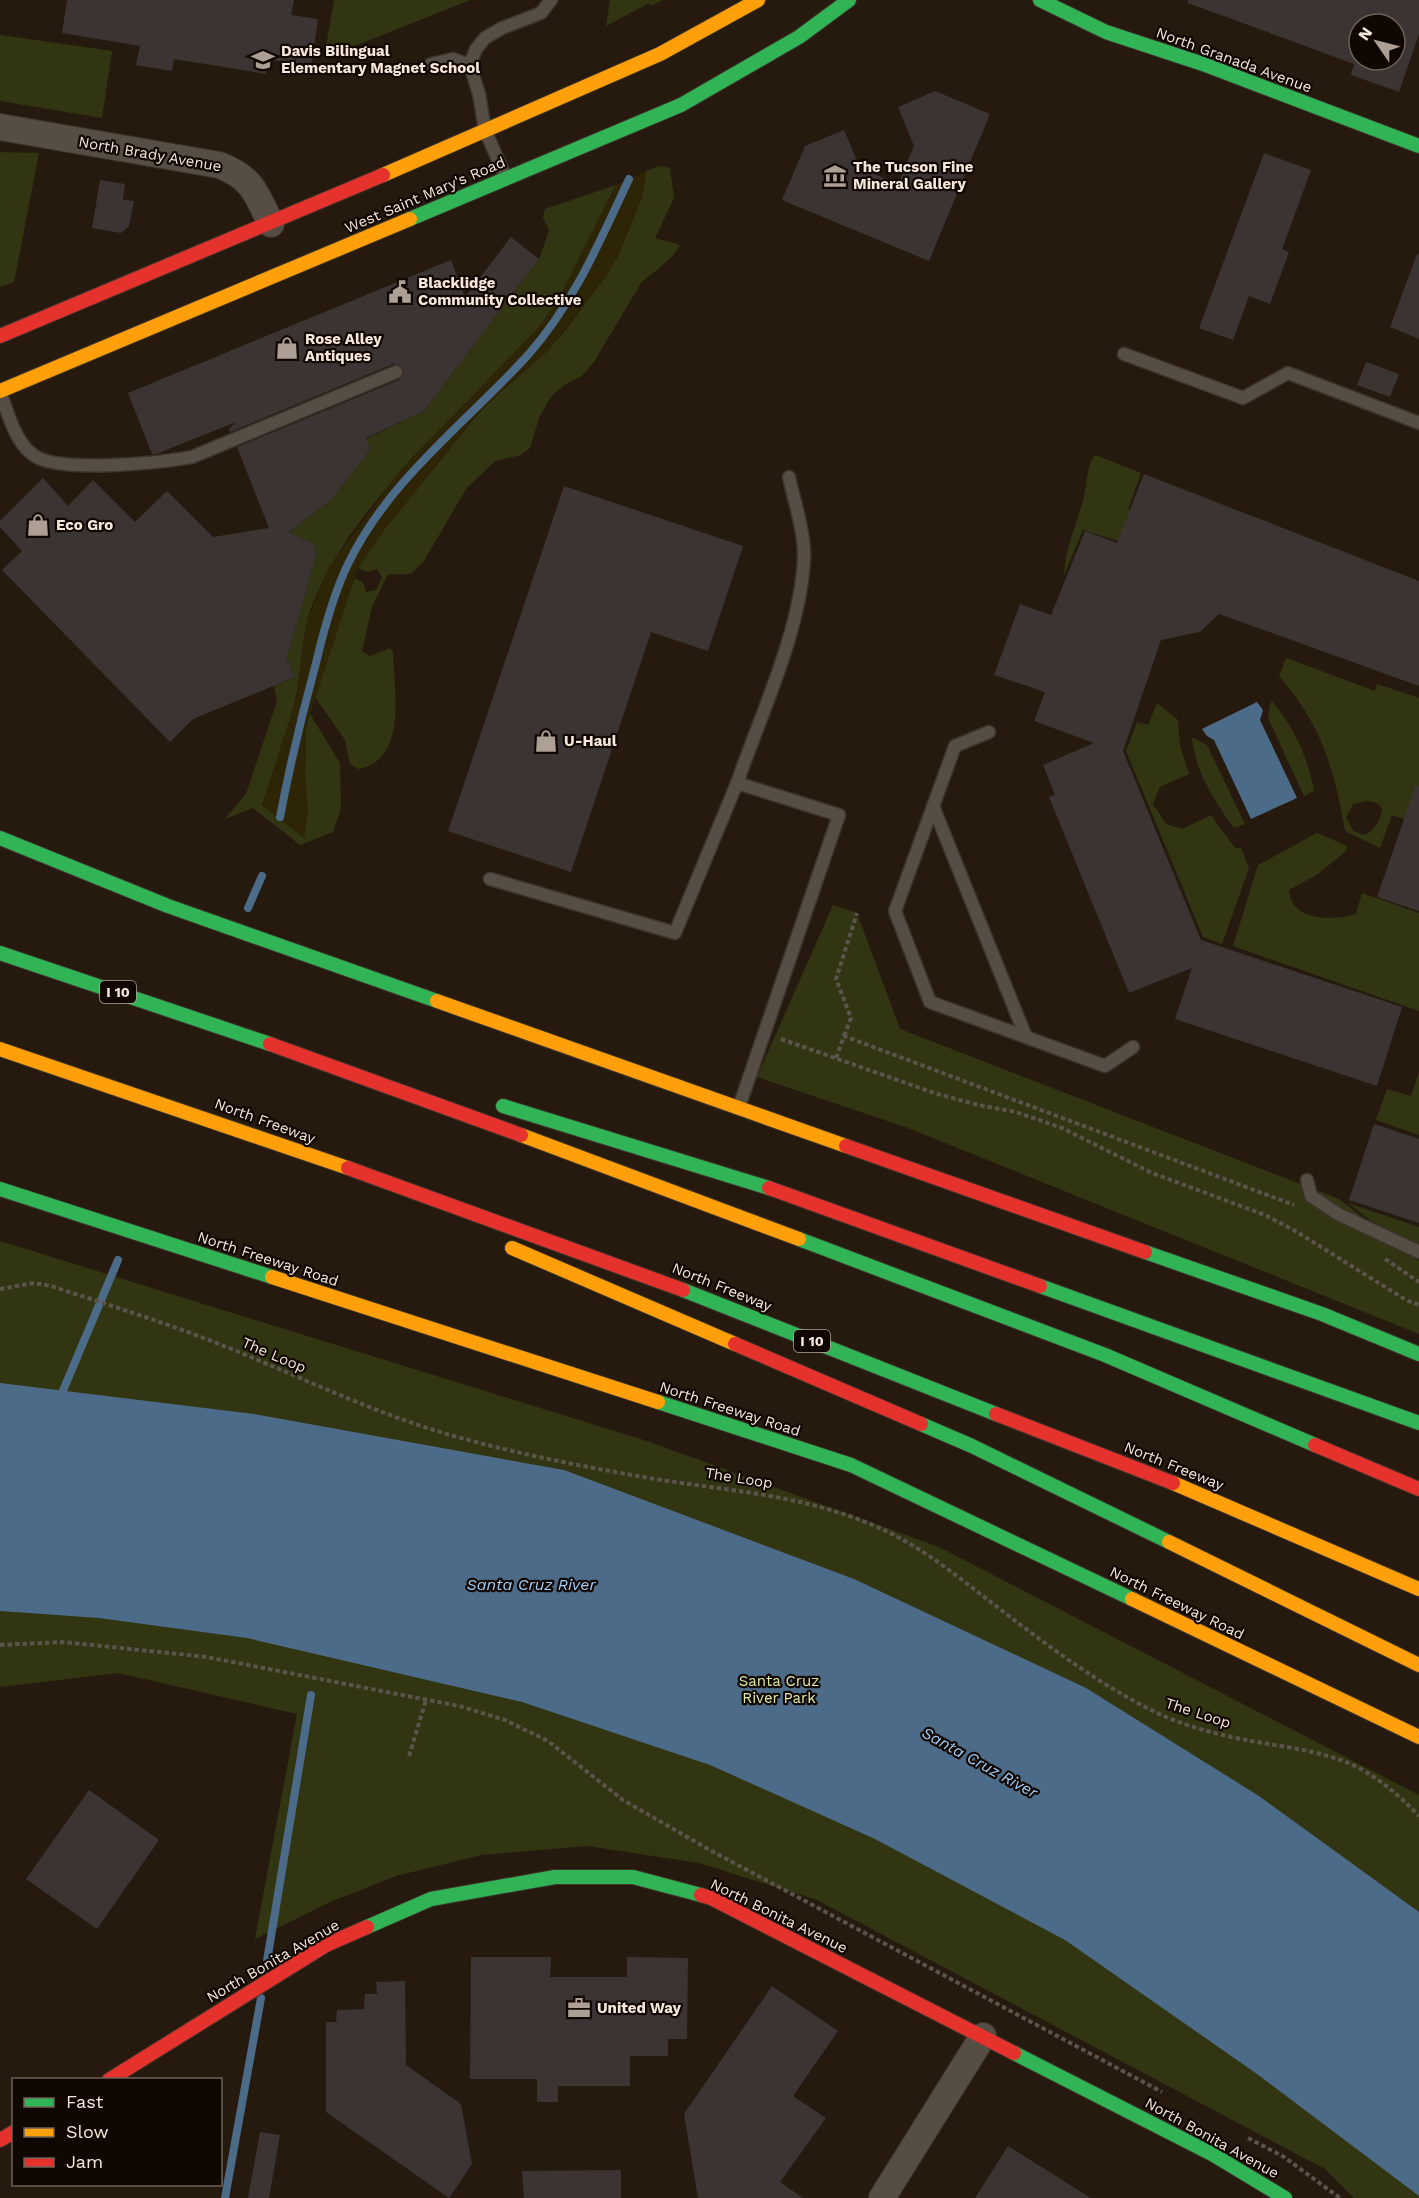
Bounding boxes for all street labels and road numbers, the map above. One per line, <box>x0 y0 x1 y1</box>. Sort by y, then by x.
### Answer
street label: North Granada Avenue <box>1154 23 1314 97</box>
street label: North Brady Avenue <box>77 133 223 175</box>
street label: West Saint Mary's Road <box>342 153 508 237</box>
road number: I 10 <box>100 981 136 1003</box>
street label: North Freeway <box>212 1094 318 1148</box>
street label: North Freeway Road <box>195 1228 341 1290</box>
street label: North Freeway <box>670 1259 775 1315</box>
road number: I 10 <box>794 1330 830 1352</box>
street label: The Loop <box>239 1333 309 1377</box>
street label: North Freeway Road <box>657 1378 803 1440</box>
street label: North Freeway <box>1122 1438 1227 1494</box>
street label: The Loop <box>704 1464 774 1492</box>
street label: North Freeway Road <box>1107 1563 1247 1643</box>
street label: The Loop <box>1163 1694 1233 1732</box>
street label: North Bonita Avenue <box>707 1875 851 1957</box>
street label: North Bonita Avenue <box>203 1916 343 2006</box>
street label: North Bonita Avenue <box>1142 2094 1282 2182</box>

